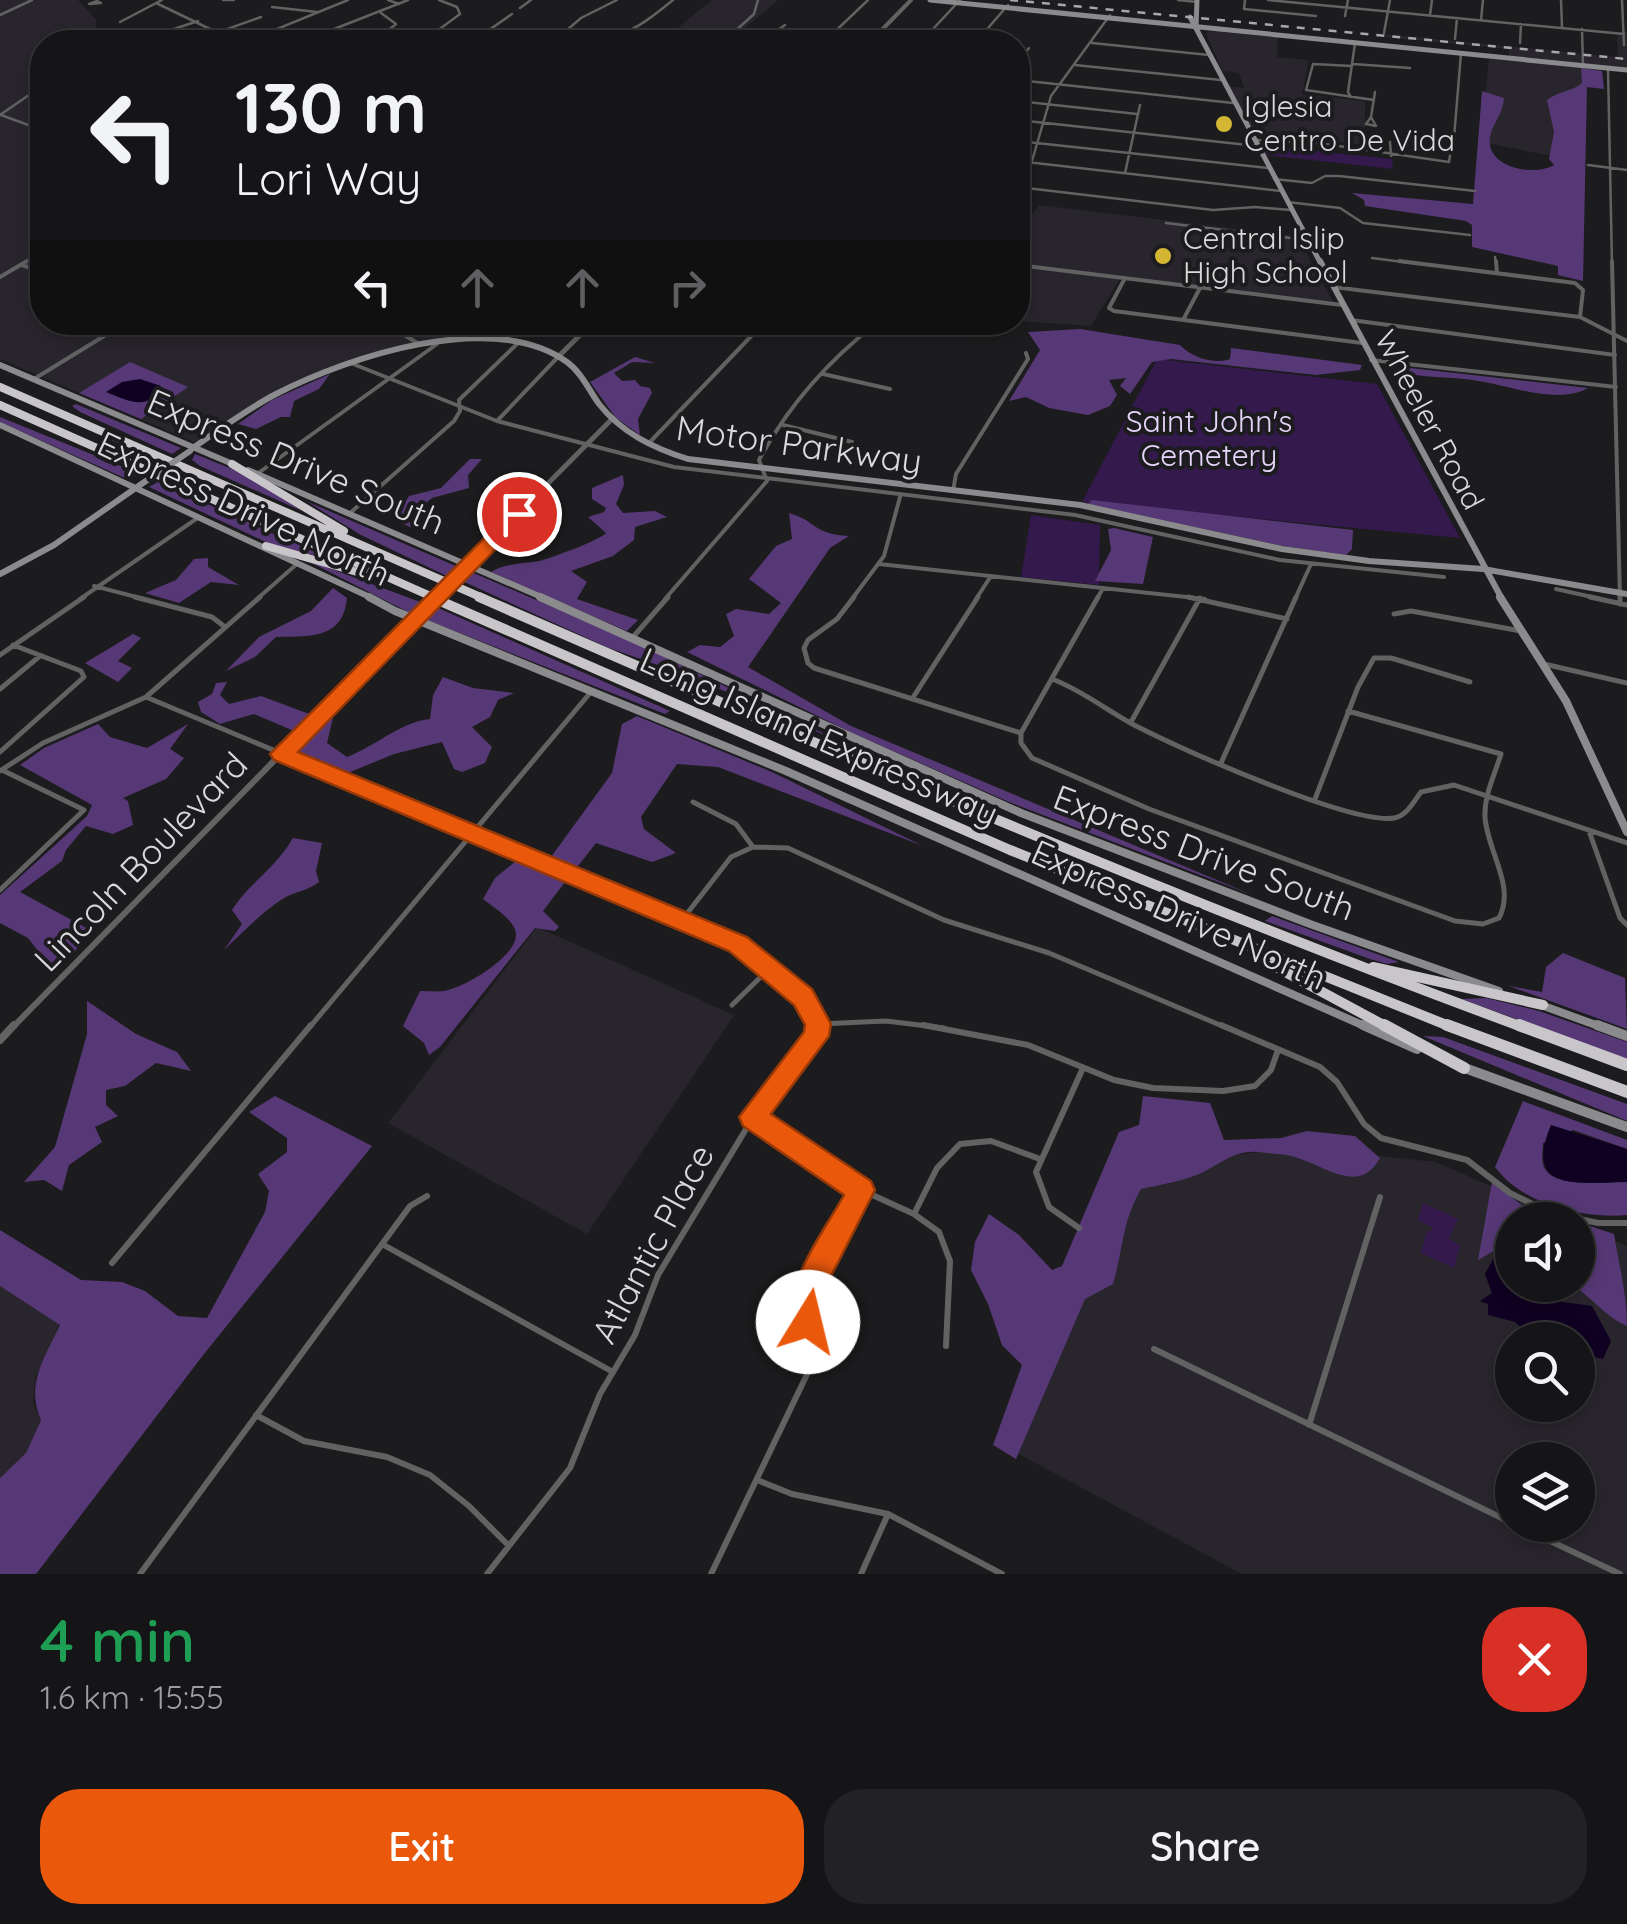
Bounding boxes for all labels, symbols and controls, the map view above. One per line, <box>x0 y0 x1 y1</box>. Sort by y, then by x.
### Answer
text: 130 m <box>235 63 427 151</box>
icon: left <box>70 70 200 200</box>
place label: Iglesia Centro De Vida <box>1244 87 1455 159</box>
marker: Iglesia Centro De Vida <box>1213 113 1235 135</box>
text: Lori Way <box>235 150 421 206</box>
place label: Central Islip High School <box>1183 219 1348 291</box>
marker: Central Islip High School <box>1152 245 1174 267</box>
icon: left <box>345 260 400 315</box>
icon: ahead <box>450 260 505 315</box>
icon: ahead <box>555 260 610 315</box>
icon: right <box>660 260 715 315</box>
street label: Wheeler Road <box>1367 323 1493 516</box>
street label: Express Drive South <box>141 378 452 544</box>
park label: Saint John's Cemetery <box>1126 402 1292 474</box>
street label: Motor Parkway <box>673 405 925 483</box>
street label: Express Drive North <box>91 421 398 595</box>
pin <box>477 472 562 557</box>
icon: arrive <box>492 487 547 542</box>
street label: Long Island Expressway <box>633 637 1005 835</box>
street label: Lincoln Boulevard <box>24 742 256 980</box>
street label: Express Drive South <box>1047 774 1361 930</box>
street label: Express Drive North <box>1025 829 1334 999</box>
street label: Atlantic Place <box>581 1137 723 1350</box>
map controls <box>1495 1202 1595 1542</box>
button: sound <box>1495 1202 1595 1302</box>
position arrow <box>756 1270 860 1374</box>
button: search <box>1495 1322 1595 1422</box>
button: layers <box>1495 1442 1595 1542</box>
text: 4 min <box>40 1602 195 1677</box>
button: close <box>1482 1607 1587 1712</box>
text: 1.6 km · 15:55 <box>40 1677 224 1717</box>
button: Exit <box>40 1789 804 1904</box>
button: Share <box>824 1789 1587 1904</box>

